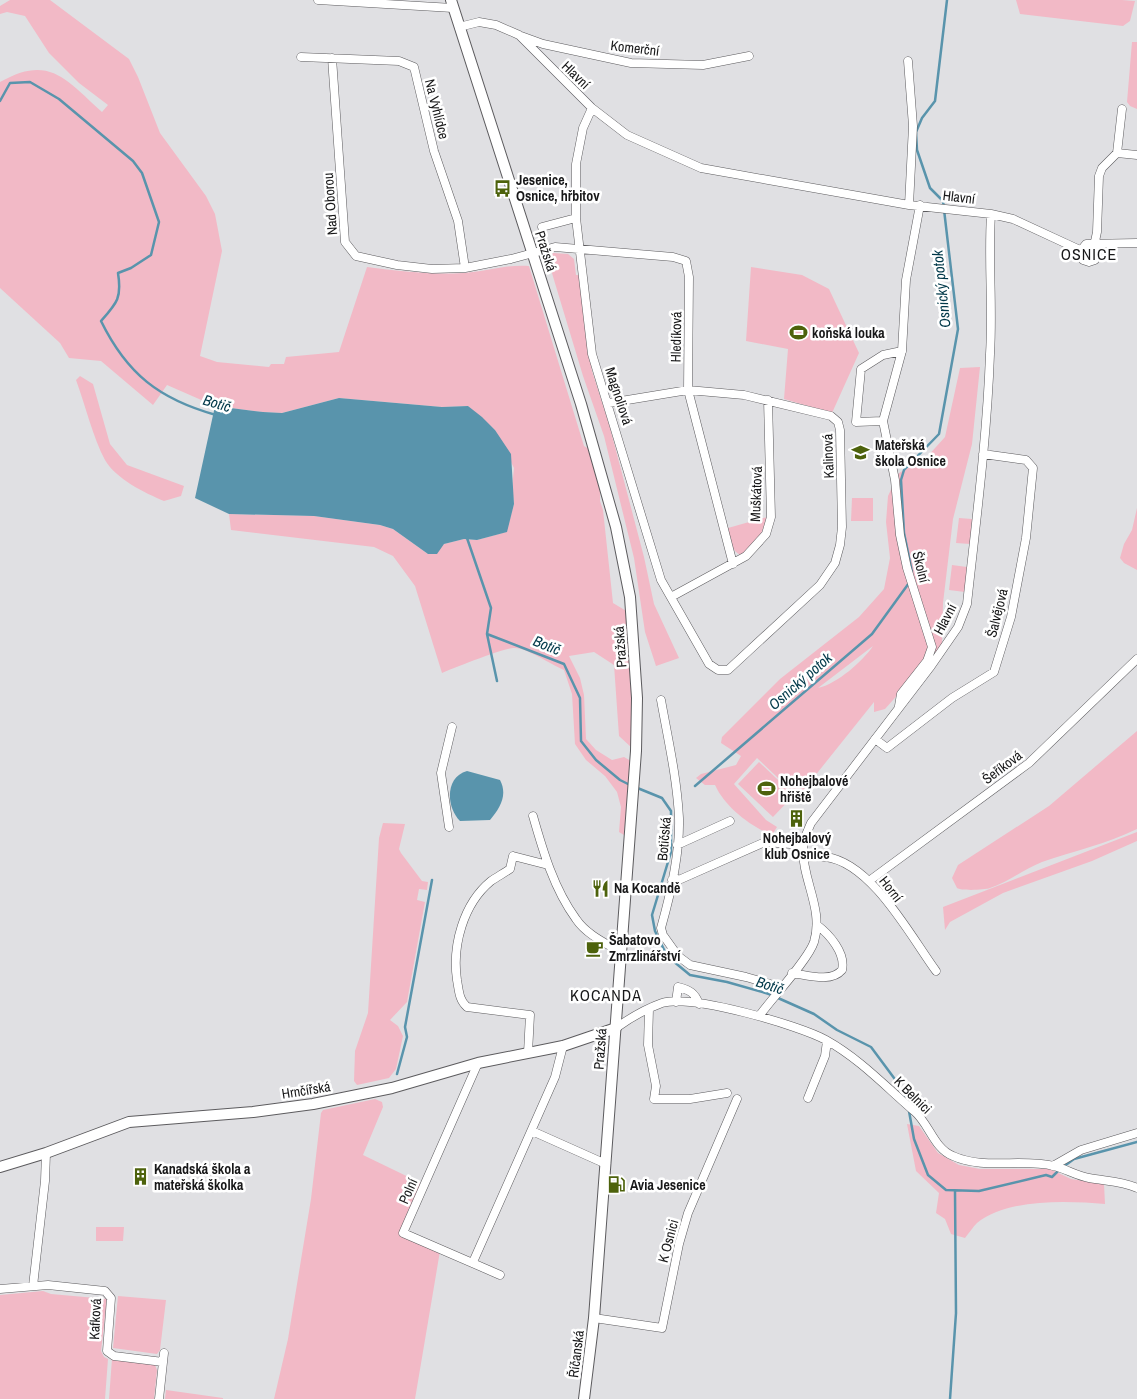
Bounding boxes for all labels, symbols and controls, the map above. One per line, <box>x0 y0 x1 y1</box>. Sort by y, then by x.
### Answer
street label: Komerční <box>610 36 661 60</box>
street label: Hlavní <box>558 57 595 93</box>
street label: Na Vyhlídce <box>421 77 453 141</box>
place label: Jesenice, Osnice, hřbitov <box>516 171 600 205</box>
street label: Nad Oborou <box>319 172 341 236</box>
bus stop icon: Jesenice, Osnice, hřbitov <box>492 178 512 198</box>
street label: Hlavní <box>942 186 977 208</box>
street label: Pražská <box>531 228 561 274</box>
district label: OSNICE <box>1061 243 1117 265</box>
water label: Osnický potok <box>926 248 956 329</box>
street label: Hledíková <box>667 311 685 363</box>
sports icon: koňská louka <box>788 323 808 343</box>
place label: koňská louka <box>812 324 885 342</box>
street label: Magnoliová <box>601 365 637 428</box>
water label: Botič <box>201 389 234 417</box>
street label: Kalinová <box>818 433 838 479</box>
place label: Mateřská škola Osnice <box>875 436 946 470</box>
school or university icon: Mateřská škola Osnice <box>851 443 871 463</box>
street label: Muškátová <box>746 465 766 522</box>
street label: Školní <box>908 549 934 585</box>
street label: Šalvějová <box>982 586 1012 639</box>
street label: Hlavní <box>929 600 961 638</box>
street label: Pražská <box>610 625 630 668</box>
water label: Botič <box>530 630 565 660</box>
water label: Osnický potok <box>764 647 837 714</box>
street label: Šeříková <box>978 746 1026 788</box>
place label: Nohejbalové hřiště <box>780 772 848 806</box>
sports icon: Nohejbalové hřiště <box>756 779 776 799</box>
building icon: Nohejbalový klub Osnice <box>787 808 807 828</box>
street label: Botičská <box>653 816 675 862</box>
place label: Nohejbalový klub Osnice <box>763 829 832 863</box>
street label: Horní <box>875 872 907 906</box>
restaurant icon: Na Kocandě <box>590 878 610 898</box>
place label: Na Kocandě <box>614 879 680 897</box>
place label: Šabatovo Zmrzlinářství <box>609 931 681 965</box>
cafe icon: Šabatovo Zmrzlinářství <box>585 938 605 958</box>
water label: Botič <box>753 971 787 1000</box>
district label: KOCANDA <box>570 984 642 1006</box>
street label: Pražská <box>590 1027 610 1070</box>
street label: K Belnici <box>890 1072 936 1118</box>
street label: Hrnčířská <box>280 1077 332 1103</box>
place label: Kanadská škola a mateřská školka <box>154 1160 251 1194</box>
building icon: Kanadská škola a mateřská školka <box>130 1167 150 1187</box>
street label: Polní <box>394 1175 422 1207</box>
fuel station icon: Avia Jesenice <box>606 1175 626 1195</box>
place label: Avia Jesenice <box>630 1176 706 1194</box>
street label: K Osnici <box>654 1217 682 1265</box>
street label: Kafková <box>85 1297 105 1340</box>
street label: Říčanská <box>564 1329 588 1379</box>

